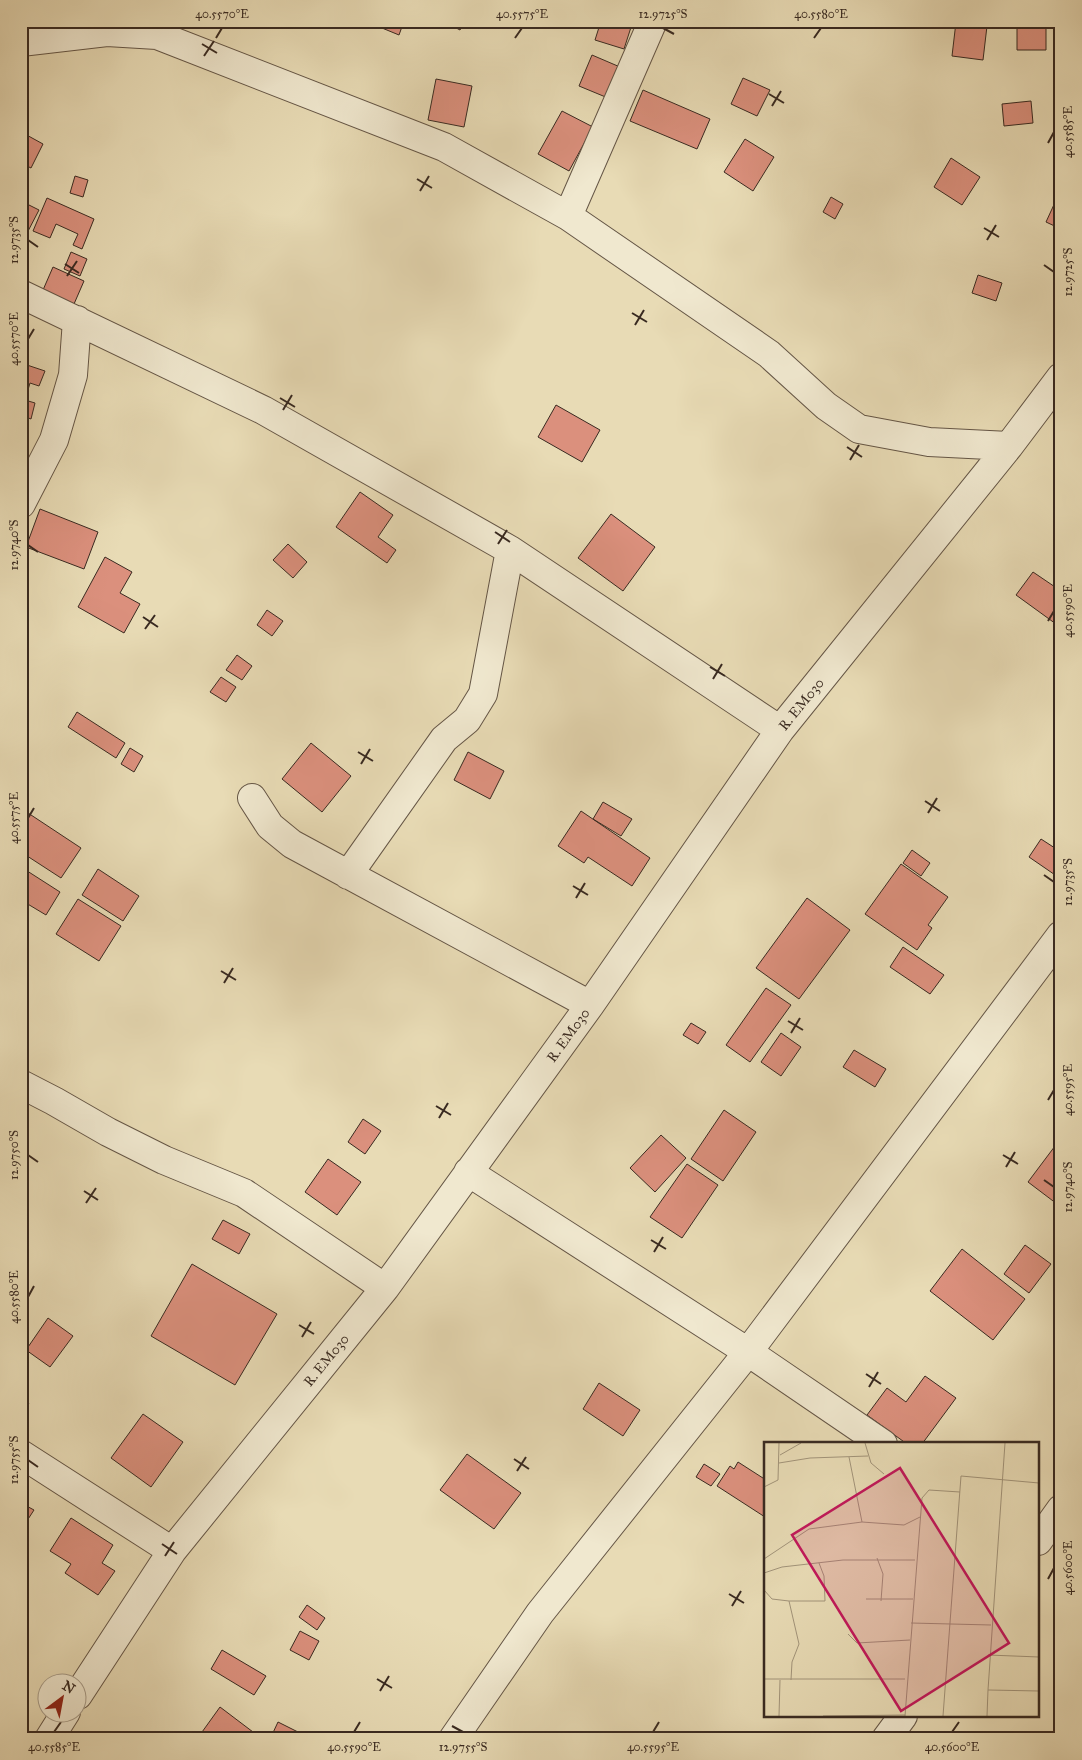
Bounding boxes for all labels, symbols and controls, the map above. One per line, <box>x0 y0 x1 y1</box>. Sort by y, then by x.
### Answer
text: 40.5570°E <box>195 7 249 21</box>
text: 40.5575°E <box>496 7 548 21</box>
text: 12.9725°S <box>639 7 688 21</box>
text: 40.5580°E <box>794 7 848 21</box>
text: 40.5585°E <box>1061 106 1075 158</box>
text: 12.9735°S <box>7 216 21 264</box>
text: 12.9725°S <box>1061 247 1075 296</box>
text: 40.5570°E <box>7 312 21 366</box>
text: 12.9740°S <box>7 519 21 570</box>
text: 40.5590°E <box>1061 584 1075 638</box>
street label: R. EM030 <box>775 675 828 734</box>
text: 40.5575°E <box>7 792 21 844</box>
text: 12.9735°S <box>1061 858 1075 906</box>
street label: R. EM030 <box>543 1005 594 1066</box>
text: 40.5595°E <box>1061 1064 1075 1116</box>
text: 12.9750°S <box>7 1130 21 1180</box>
text: 12.9740°S <box>1061 1161 1075 1212</box>
text: 40.5580°E <box>7 1270 21 1324</box>
street label: R. EM030 <box>300 1331 353 1390</box>
text: 12.9755°S <box>7 1436 21 1484</box>
inset map <box>764 1442 1040 1718</box>
text: 40.5600°E <box>1061 1540 1075 1595</box>
north arrow <box>38 1672 88 1722</box>
text: N <box>59 1677 78 1698</box>
text: 40.5585°E <box>28 1740 80 1754</box>
text: 40.5590°E <box>327 1740 381 1754</box>
text: 12.9755°S <box>439 1740 487 1754</box>
text: 40.5595°E <box>627 1740 679 1754</box>
text: 40.5600°E <box>925 1740 980 1754</box>

